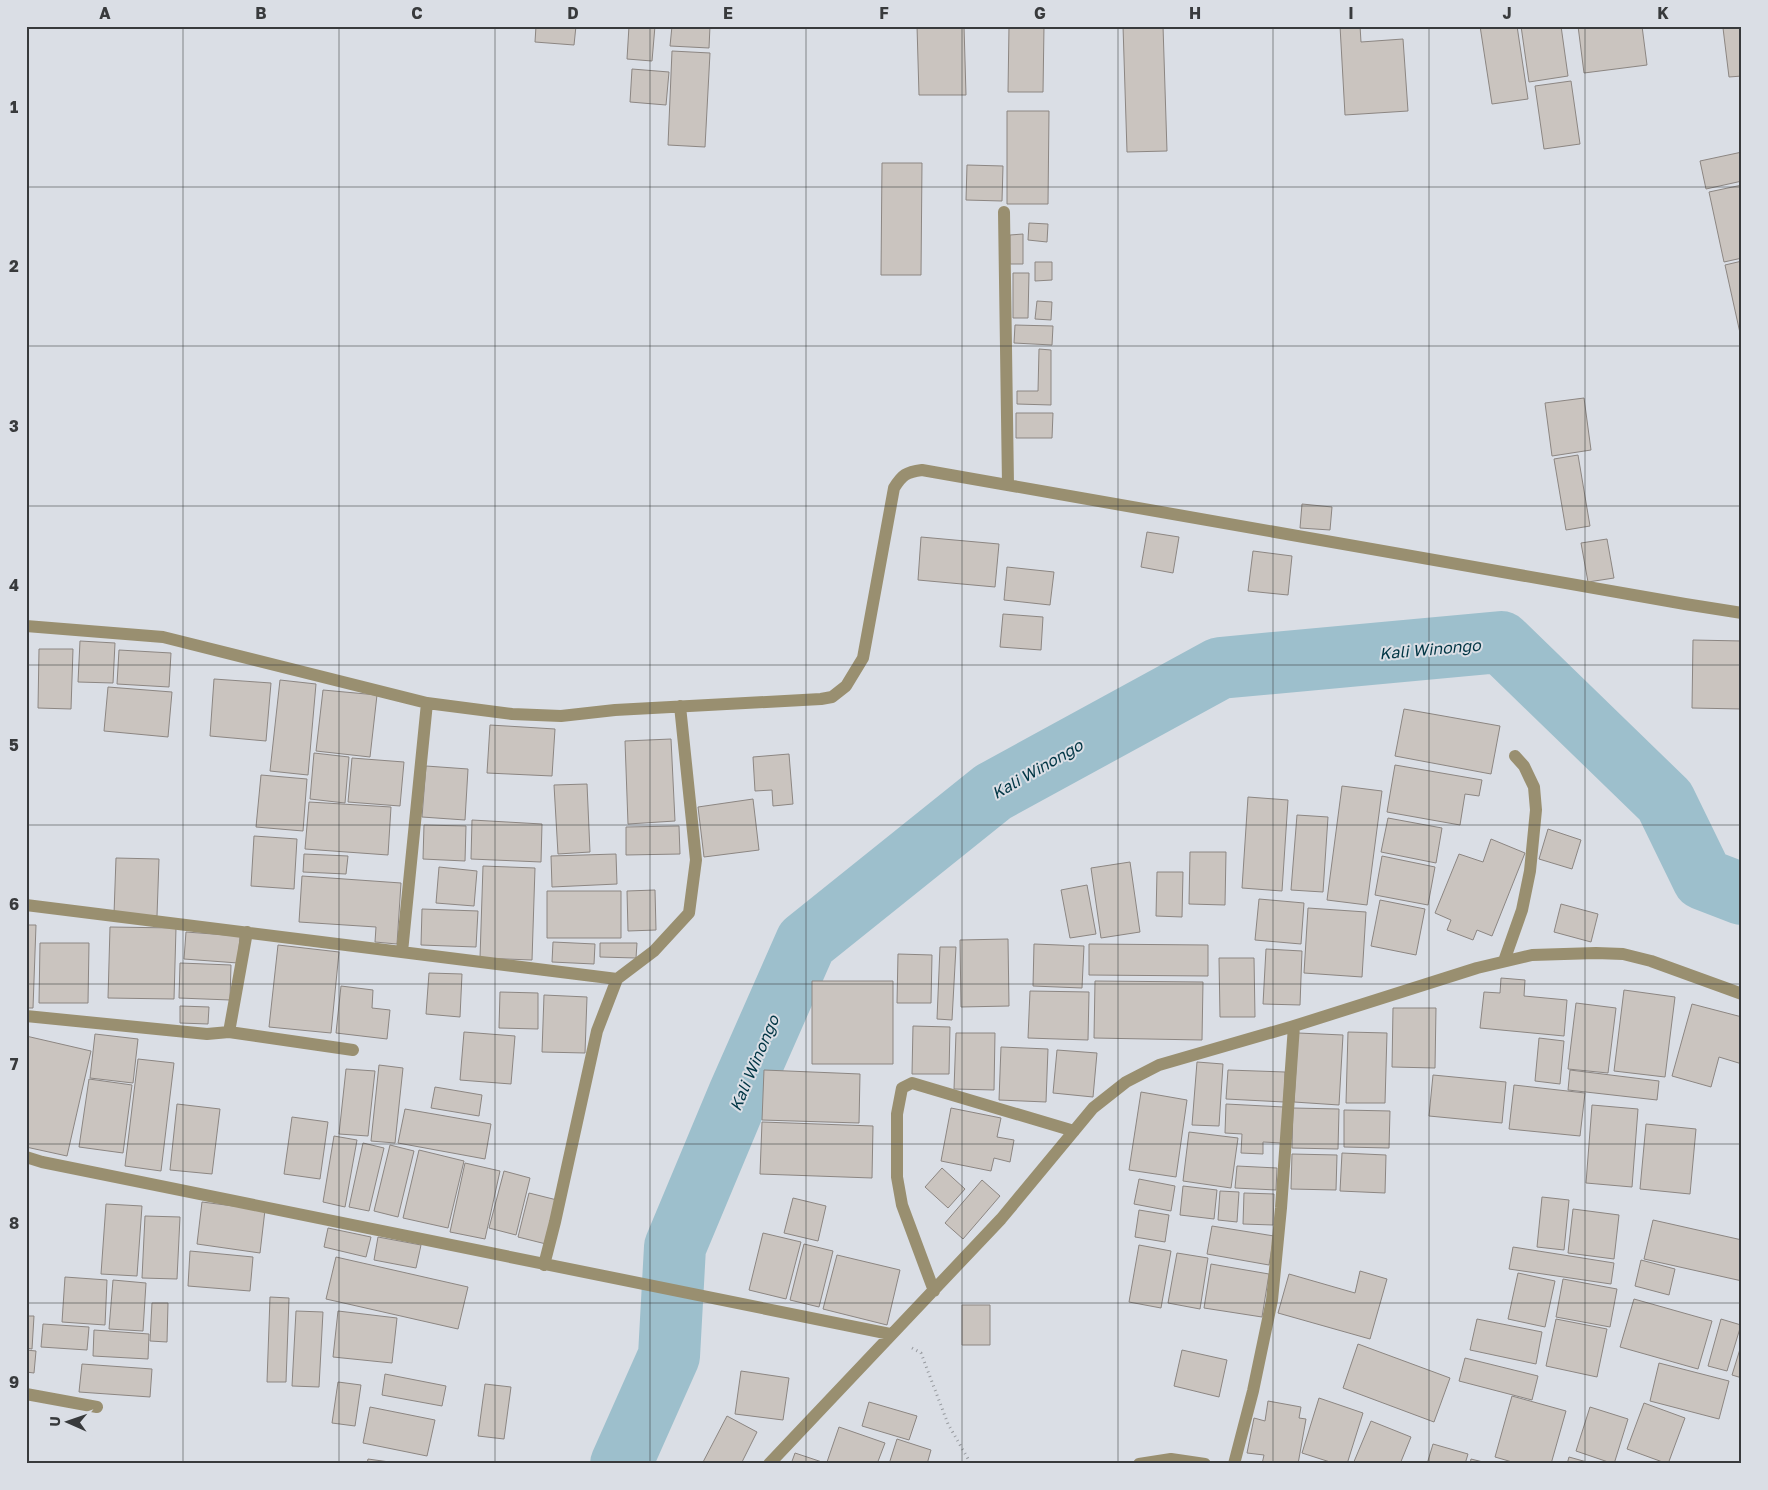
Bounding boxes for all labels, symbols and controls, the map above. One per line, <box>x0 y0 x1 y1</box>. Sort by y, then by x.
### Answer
text: A <box>99 3 111 23</box>
text: B <box>255 3 267 23</box>
text: C <box>411 3 423 23</box>
text: D <box>567 3 579 23</box>
text: E <box>723 3 733 23</box>
text: F <box>879 3 889 23</box>
text: G <box>1034 3 1046 23</box>
text: H <box>1189 3 1201 23</box>
text: I <box>1348 3 1354 23</box>
text: J <box>1502 3 1512 23</box>
text: K <box>1657 3 1669 23</box>
text: 1 <box>10 97 18 117</box>
text: 2 <box>9 256 19 276</box>
text: 3 <box>9 416 19 436</box>
text: 4 <box>9 575 19 595</box>
water label: Kali Winongo <box>1378 634 1483 663</box>
water label: Kali Winongo <box>988 734 1087 803</box>
text: 5 <box>9 735 19 755</box>
text: 6 <box>9 894 19 914</box>
water label: Kali Winongo <box>725 1011 784 1114</box>
text: 7 <box>10 1054 19 1074</box>
text: 8 <box>9 1213 19 1233</box>
text: 9 <box>9 1372 19 1392</box>
north arrow <box>42 1398 92 1448</box>
text: U <box>46 1416 63 1427</box>

